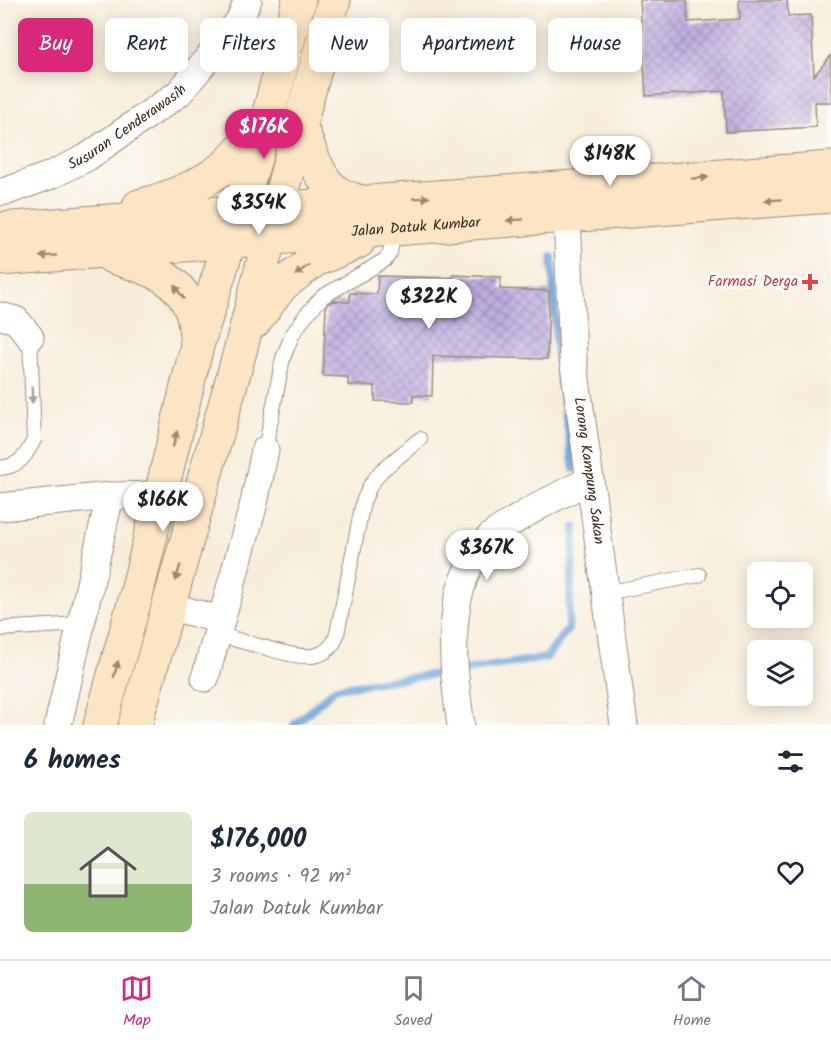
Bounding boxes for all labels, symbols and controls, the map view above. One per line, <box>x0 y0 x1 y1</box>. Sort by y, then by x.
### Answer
chip: Buy <box>18 18 93 72</box>
chip: Rent <box>105 18 188 72</box>
chip: Filters <box>200 18 297 72</box>
chip: New <box>309 18 389 72</box>
chip: Apartment <box>401 18 536 72</box>
chip: House <box>548 18 642 72</box>
street label: Susuran Cenderawasih <box>64 79 193 177</box>
pin: $176K <box>222 109 306 160</box>
text: $176K <box>239 112 289 144</box>
pin: $148K <box>568 136 652 187</box>
text: $148K <box>584 139 636 171</box>
one-way arrow <box>690 173 709 183</box>
pin: $354K <box>217 185 301 236</box>
text: $354K <box>231 188 287 220</box>
one-way arrow <box>412 193 431 203</box>
one-way arrow <box>763 195 782 205</box>
street label: Jalan Datuk Kumbar <box>350 211 482 244</box>
one-way arrow <box>506 215 525 225</box>
one-way arrow <box>38 251 57 261</box>
one-way arrow <box>295 263 310 275</box>
place label: Farmasi Derga <box>708 270 798 294</box>
marker: Farmasi Derga <box>803 275 817 289</box>
pin: $322K <box>387 279 471 330</box>
text: $322K <box>400 282 458 314</box>
one-way arrow <box>173 284 185 300</box>
one-way arrow <box>27 386 36 405</box>
street label: Lorong Kampung Sakan <box>567 396 611 546</box>
one-way arrow <box>170 430 180 448</box>
pin: $166K <box>121 482 205 533</box>
text: $166K <box>137 485 189 517</box>
pin: $367K <box>445 530 529 581</box>
text: $367K <box>459 533 515 565</box>
map controls <box>747 562 813 706</box>
button: locate <box>747 562 813 628</box>
one-way arrow <box>173 564 182 582</box>
button: layers <box>747 640 813 706</box>
one-way arrow <box>112 659 121 677</box>
text: 6 homes <box>24 740 121 782</box>
icon: filters <box>774 745 807 778</box>
text: $176,000 <box>210 819 306 861</box>
icon: home <box>72 836 144 908</box>
icon: heart <box>774 856 807 889</box>
text: 3 rooms · 92 m² <box>210 861 351 893</box>
text: Jalan Datuk Kumbar <box>210 893 383 925</box>
tab: Map <box>120 972 153 1033</box>
tab: Saved <box>394 972 432 1033</box>
tab: Home <box>673 972 711 1033</box>

